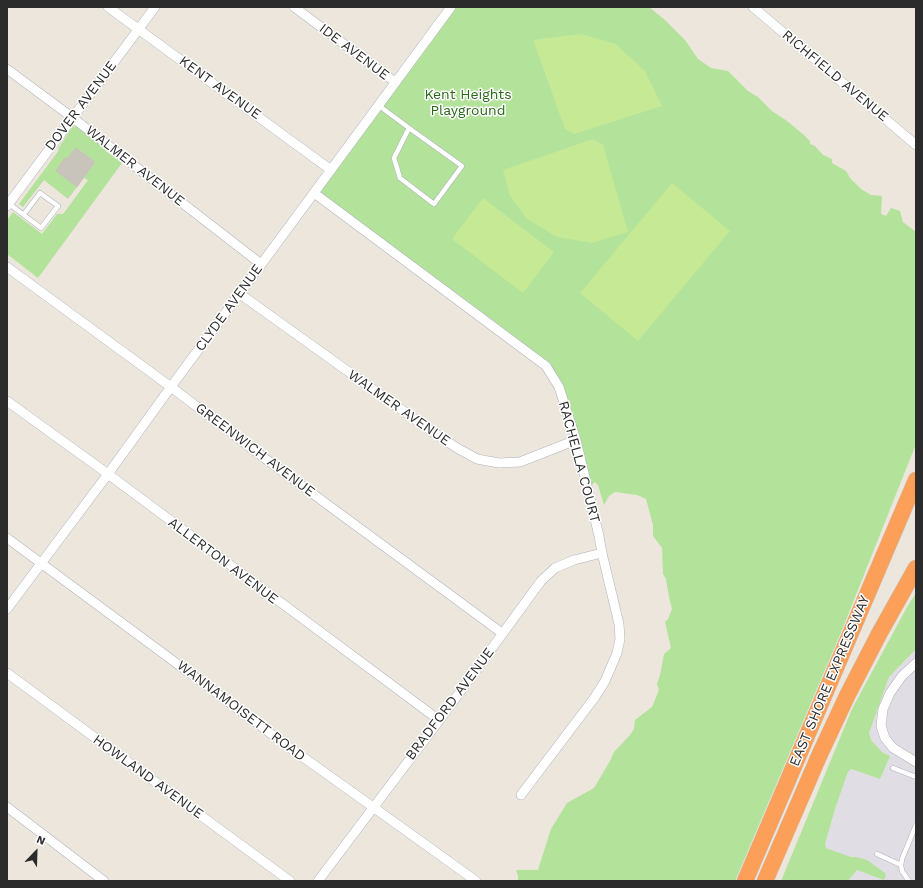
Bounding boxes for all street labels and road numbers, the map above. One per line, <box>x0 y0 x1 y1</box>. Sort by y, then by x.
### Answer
street label: IDE AVENUE <box>316 20 392 84</box>
street label: RICHFIELD AVENUE <box>778 27 892 125</box>
street label: KENT AVENUE <box>176 53 264 123</box>
street label: DOVER AVENUE <box>42 58 120 154</box>
street label: WALMER AVENUE <box>82 122 188 210</box>
street label: CLYDE AVENUE <box>192 261 266 355</box>
street label: WALMER AVENUE <box>345 366 453 450</box>
street label: RACHELLA COURT <box>555 399 603 525</box>
street label: GREENWICH AVENUE <box>192 400 318 500</box>
street label: ALLERTON AVENUE <box>165 514 281 608</box>
street label: EAST SHORE EXPRESSWAY <box>786 593 874 769</box>
street label: BRADFORD AVENUE <box>402 645 498 763</box>
street label: WANNAMOISETT ROAD <box>173 657 309 765</box>
street label: HOWLAND AVENUE <box>90 731 206 823</box>

